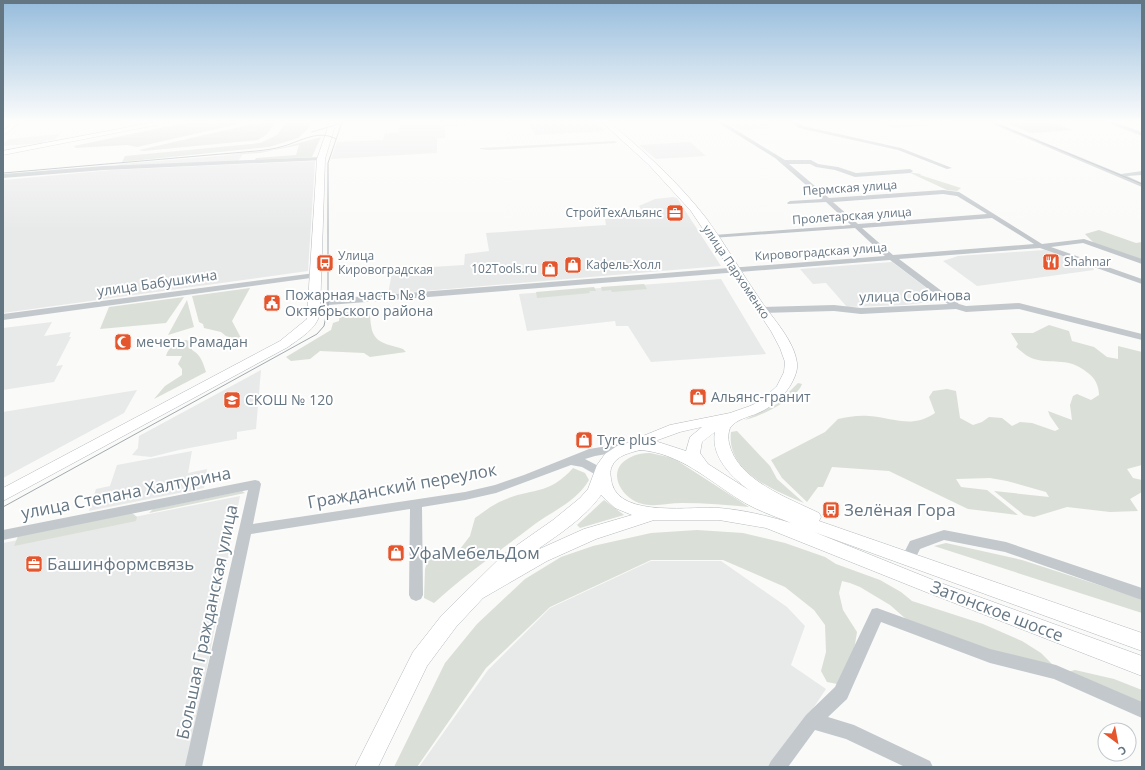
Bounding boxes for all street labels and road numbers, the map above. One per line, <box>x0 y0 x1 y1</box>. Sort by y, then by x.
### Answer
street label: Пермская улица <box>802 176 898 199</box>
street label: Пролетарская улица <box>792 203 912 228</box>
street label: улица Пархоменко <box>698 221 774 322</box>
street label: Кировоградская улица <box>754 238 888 265</box>
street label: улица Бабушкина <box>96 265 218 300</box>
street label: улица Собинова <box>859 285 971 306</box>
street label: Гражданский переулок <box>306 458 498 513</box>
street label: улица Степана Халтурина <box>19 461 233 524</box>
street label: Большая Гражданская улица <box>170 502 243 741</box>
street label: Затонское шоссе <box>927 575 1067 646</box>

